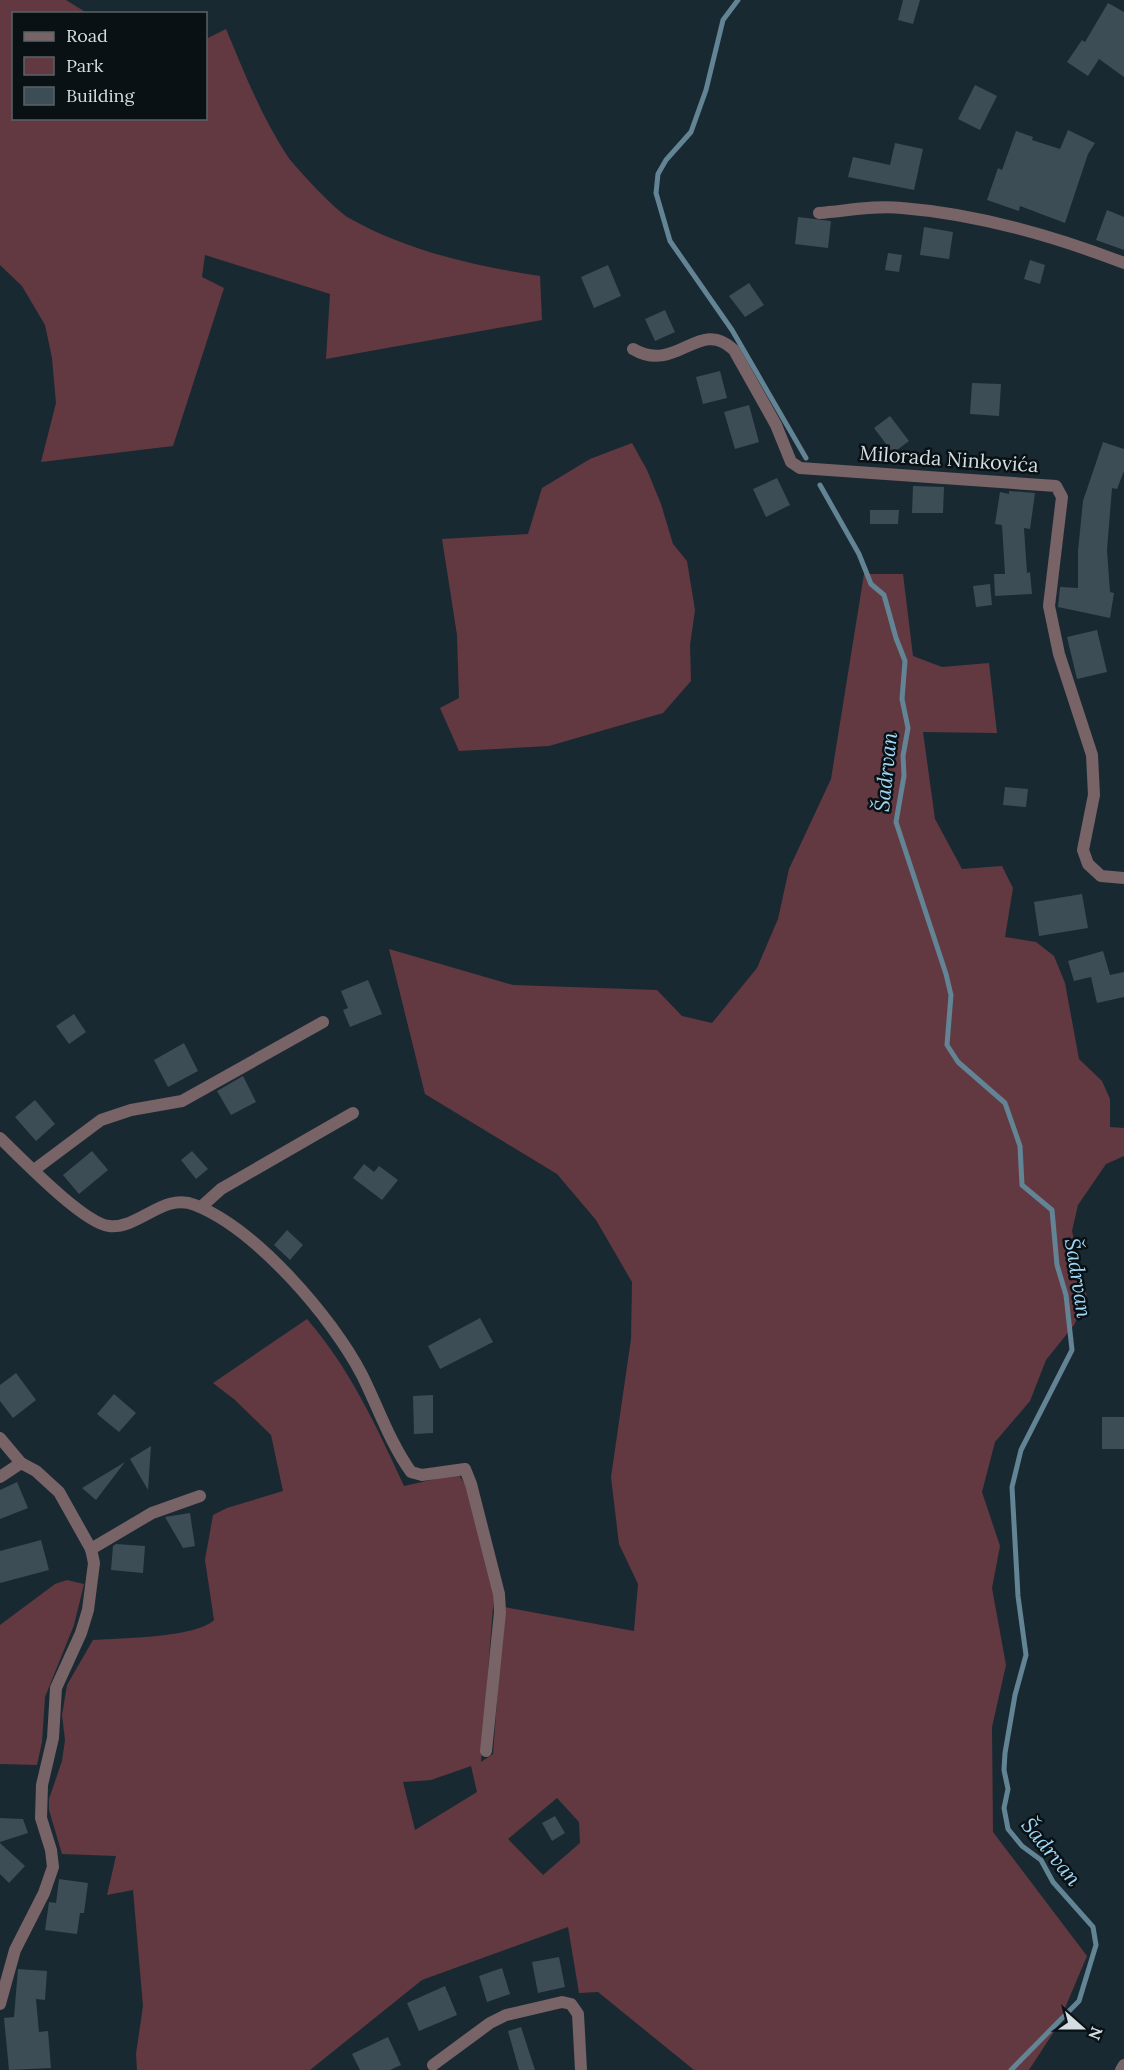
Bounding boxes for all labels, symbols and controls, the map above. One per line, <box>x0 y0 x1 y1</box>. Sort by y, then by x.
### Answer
legend <box>12 12 207 120</box>
text: Road <box>66 24 108 47</box>
text: Park <box>66 54 104 77</box>
text: Building <box>66 84 136 107</box>
street label: Milorada Ninkovića <box>859 440 1039 477</box>
water label: Šadrvan <box>868 731 903 813</box>
water label: Šadrvan <box>1059 1236 1098 1320</box>
water label: Šadrvan <box>1016 1812 1087 1891</box>
north arrow <box>1052 1998 1112 2058</box>
text: N <box>1084 2024 1108 2043</box>

